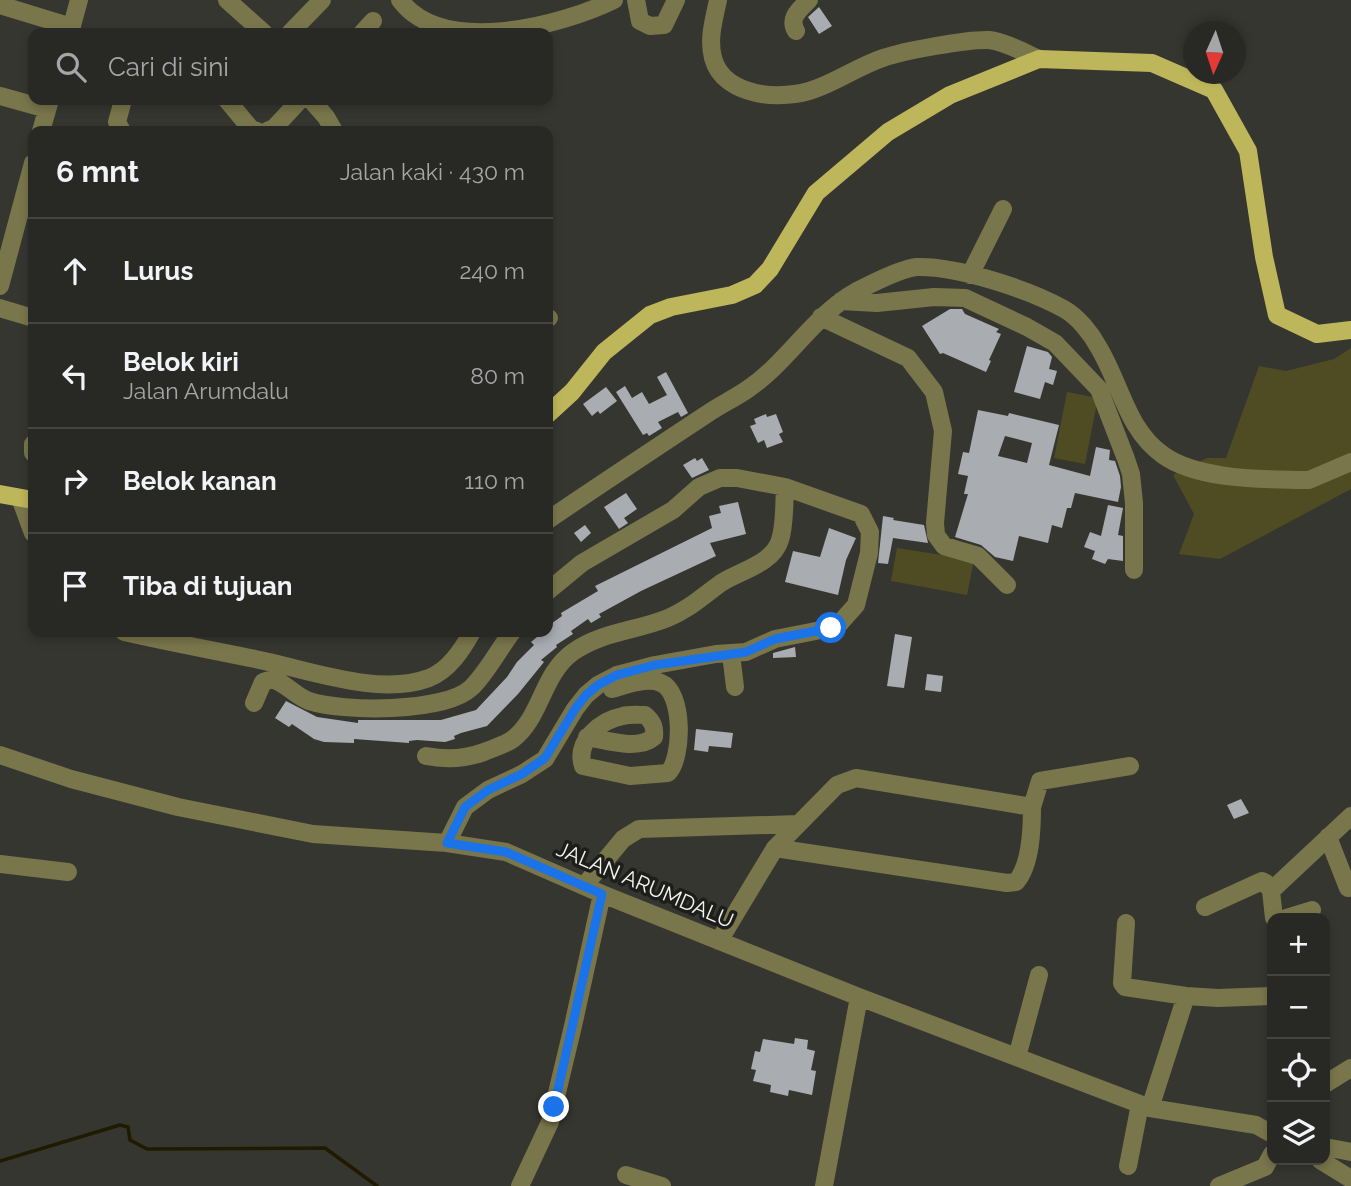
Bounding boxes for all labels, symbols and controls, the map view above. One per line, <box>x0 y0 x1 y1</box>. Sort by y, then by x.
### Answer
north arrow <box>1183 21 1246 84</box>
search box <box>28 28 553 105</box>
icon: search <box>52 48 90 86</box>
text: Cari di sini <box>108 52 229 82</box>
text: 6 mnt <box>56 154 139 189</box>
text: Jalan kaki · 430 m <box>340 158 525 185</box>
icon: ahead <box>56 252 94 290</box>
text: Lurus <box>123 256 193 286</box>
text: 240 m <box>459 257 525 284</box>
text: Belok kiri <box>123 347 239 377</box>
icon: left <box>56 357 94 395</box>
text: 80 m <box>470 362 525 389</box>
text: Jalan Arumdalu <box>123 377 289 404</box>
icon: right <box>56 462 94 500</box>
text: Belok kanan <box>123 466 277 496</box>
text: 110 m <box>464 467 525 494</box>
icon: arrive <box>56 567 94 605</box>
text: Tiba di tujuan <box>123 571 293 601</box>
route start <box>815 612 846 643</box>
street label: JALAN ARUMDALU <box>553 836 737 933</box>
map controls <box>1267 913 1330 1165</box>
button: + <box>1267 913 1330 976</box>
button: − <box>1267 976 1330 1039</box>
button: locate <box>1267 1039 1330 1102</box>
route end <box>538 1091 569 1122</box>
button: layers <box>1267 1102 1330 1165</box>

